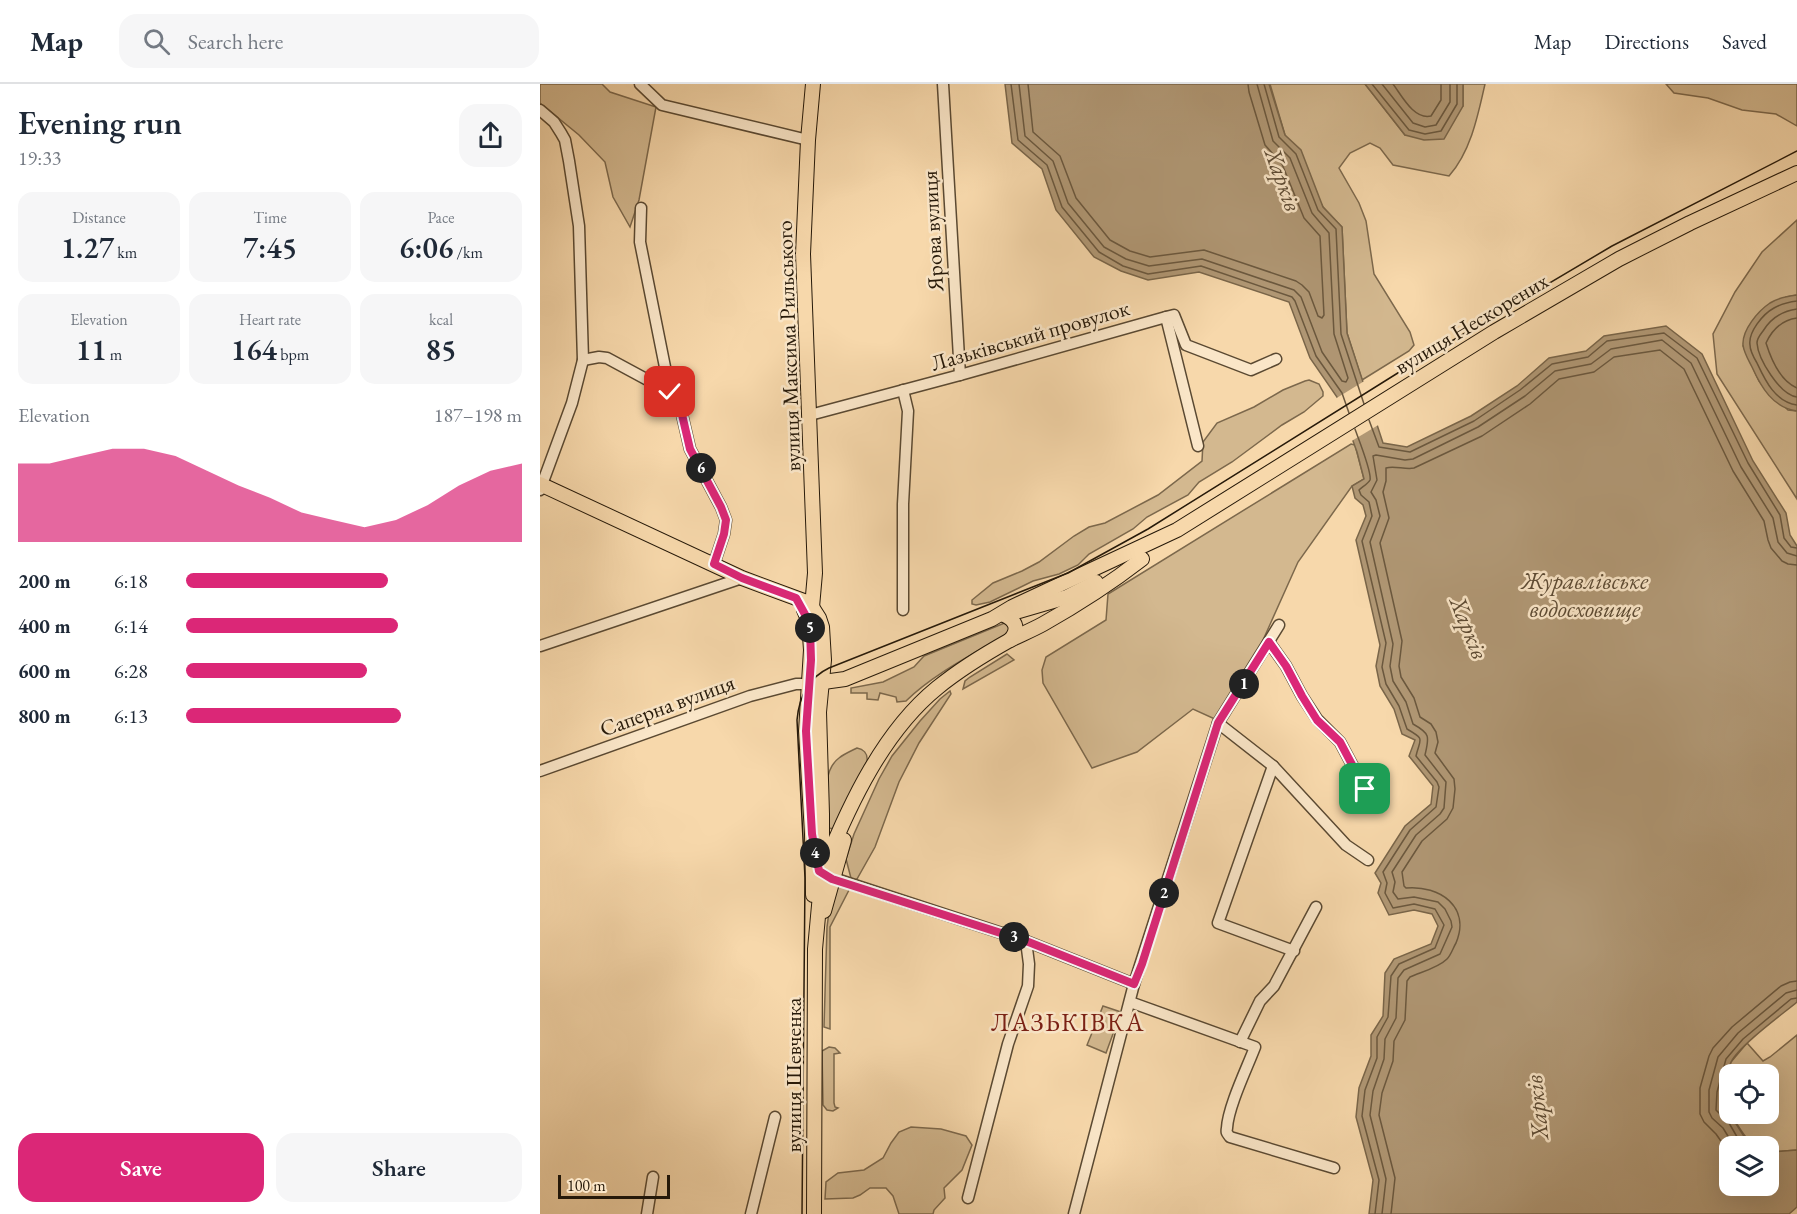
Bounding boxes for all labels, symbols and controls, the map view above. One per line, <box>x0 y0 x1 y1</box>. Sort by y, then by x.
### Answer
search box <box>119 14 539 68</box>
text: Map <box>30 23 83 59</box>
icon: search <box>140 25 173 58</box>
text: Search here <box>188 27 283 56</box>
text: Map <box>1534 28 1571 55</box>
text: Directions <box>1604 28 1689 55</box>
text: Saved <box>1722 28 1767 55</box>
text: Evening run <box>18 101 182 144</box>
button: share <box>459 104 522 167</box>
water label: Харків <box>1257 142 1309 216</box>
text: 19:33 <box>18 145 61 171</box>
street label: Ярова вулиця <box>915 170 950 293</box>
text: Distance <box>72 207 126 228</box>
text: Time <box>253 207 287 228</box>
text: Pace <box>428 207 454 228</box>
street label: вулиця Максима Рильського <box>770 220 807 472</box>
text: 1.27 <box>61 228 114 267</box>
text: 7:45 <box>243 228 297 267</box>
text: 6:06 <box>399 228 453 267</box>
text: km <box>114 242 137 263</box>
text: /km <box>453 242 483 263</box>
street label: вулиця Нескорених <box>1389 266 1554 381</box>
street label: Лазьківський провулок <box>928 293 1133 378</box>
text: Elevation <box>70 309 128 330</box>
text: Heart rate <box>239 309 301 330</box>
text: kcal <box>429 309 453 330</box>
text: 11 <box>76 330 107 369</box>
text: 164 <box>231 330 277 369</box>
text: 85 <box>426 330 456 369</box>
text: m <box>107 344 122 365</box>
text: bpm <box>277 344 309 365</box>
pin <box>644 366 695 417</box>
icon: check <box>653 375 686 408</box>
text: Elevation <box>18 402 90 428</box>
text: 187–198 m <box>434 402 522 428</box>
pin: 6 <box>686 453 716 483</box>
text: 6 <box>697 457 705 478</box>
water label: Журавлівське водосховище <box>1520 565 1649 624</box>
text: 200 m <box>18 568 71 594</box>
text: 6:18 <box>114 568 148 594</box>
water label: Харків <box>1442 590 1496 664</box>
text: 400 m <box>18 613 71 639</box>
text: 6:14 <box>114 613 148 639</box>
pin: 5 <box>795 613 825 643</box>
text: 5 <box>806 617 814 638</box>
text: 600 m <box>18 658 71 684</box>
text: 6:28 <box>114 658 148 684</box>
street label: Саперна вулиця <box>596 668 739 743</box>
pin: 1 <box>1229 669 1259 699</box>
text: 1 <box>1240 673 1248 694</box>
text: 800 m <box>18 703 71 729</box>
text: 6:13 <box>114 703 148 729</box>
pin <box>1339 763 1390 814</box>
icon: arrive <box>1348 772 1381 805</box>
pin: 4 <box>800 838 830 868</box>
text: 4 <box>811 842 819 863</box>
pin: 2 <box>1149 878 1179 908</box>
text: 2 <box>1160 882 1168 903</box>
pin: 3 <box>999 922 1029 952</box>
text: 3 <box>1010 926 1018 947</box>
street label: вулиця Шевченка <box>779 997 808 1153</box>
district label: ЛАЗЬКІВКА <box>991 1005 1145 1039</box>
map controls <box>1719 1064 1779 1196</box>
button: locate <box>1719 1064 1779 1124</box>
water label: Харків <box>1518 1073 1556 1143</box>
button: Save <box>18 1133 264 1202</box>
button: Share <box>276 1133 522 1202</box>
button: layers <box>1719 1136 1779 1196</box>
scale bar <box>558 1172 670 1200</box>
text: 100 m <box>567 1175 606 1196</box>

